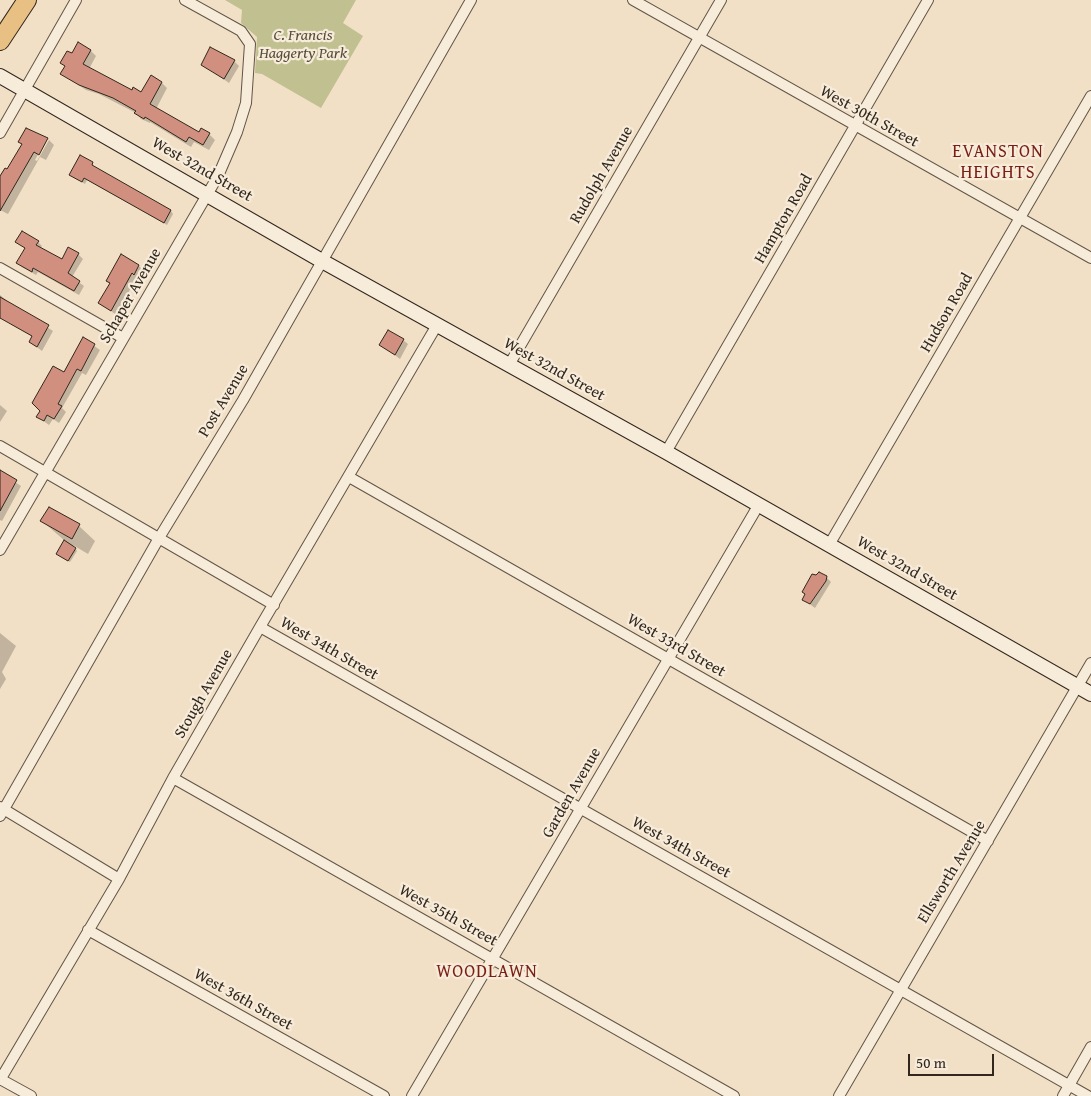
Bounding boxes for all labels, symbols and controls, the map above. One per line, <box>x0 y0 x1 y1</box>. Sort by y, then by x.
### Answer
park label: C. Francis Haggerty Park <box>259 26 347 64</box>
street label: West 30th Street <box>816 82 922 152</box>
street label: Rudolph Avenue <box>566 123 638 227</box>
street label: West 32nd Street <box>148 133 256 207</box>
district label: EVANSTON HEIGHTS <box>951 141 1045 183</box>
street label: Hampton Road <box>751 171 817 267</box>
street label: Schaper Avenue <box>96 245 166 347</box>
street label: Hudson Road <box>917 270 977 356</box>
street label: West 32nd Street <box>500 334 608 406</box>
street label: Post Avenue <box>195 361 253 441</box>
street label: West 32nd Street <box>853 532 961 606</box>
street label: West 33rd Street <box>623 610 729 682</box>
street label: West 34th Street <box>277 613 381 685</box>
street label: Stough Avenue <box>171 646 237 742</box>
street label: Garden Avenue <box>538 744 606 842</box>
street label: West 34th Street <box>628 813 734 883</box>
street label: Ellsworth Avenue <box>914 817 990 927</box>
street label: West 35th Street <box>395 881 501 951</box>
district label: WOODLAWN <box>435 961 539 983</box>
street label: West 36th Street <box>190 965 296 1035</box>
scale bar <box>911 1044 997 1076</box>
text: 50 m <box>916 1052 946 1073</box>

